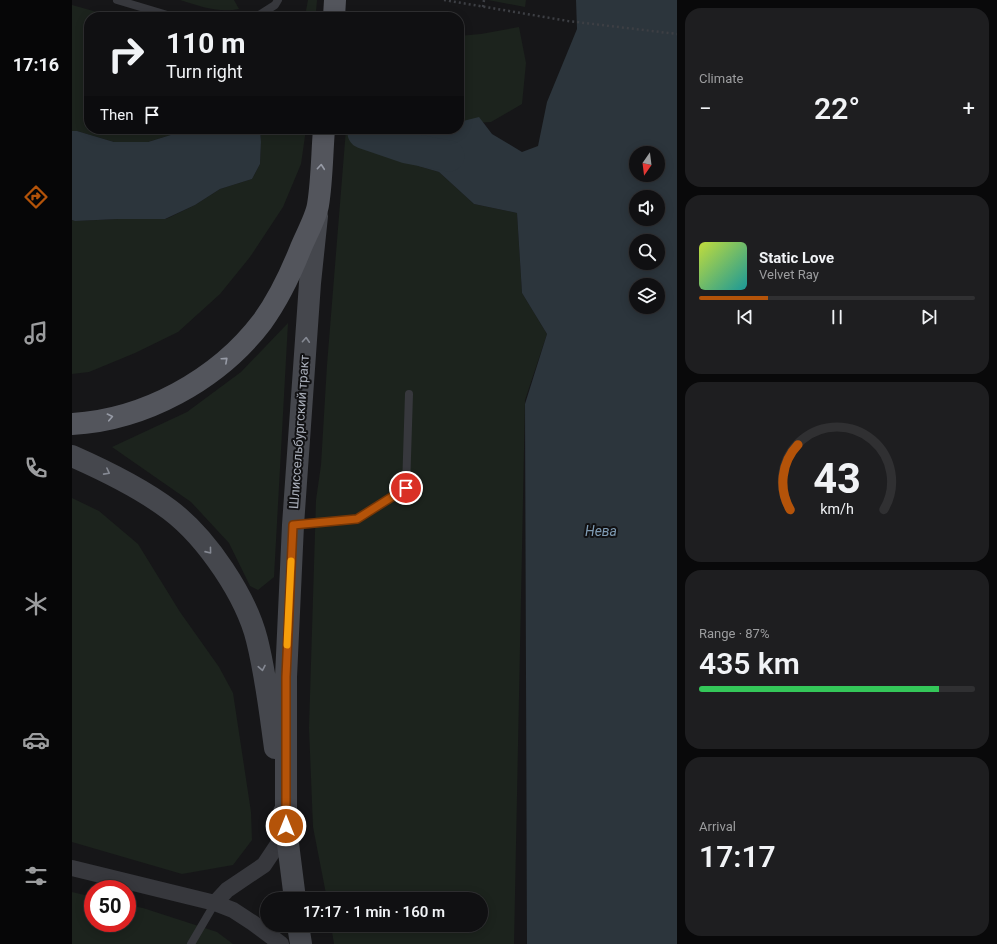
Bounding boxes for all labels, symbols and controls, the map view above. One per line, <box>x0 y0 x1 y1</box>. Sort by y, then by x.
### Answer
text: 110 m <box>166 27 245 60</box>
icon: right <box>100 28 152 80</box>
text: 17:16 <box>13 54 59 75</box>
text: Turn right <box>166 61 243 82</box>
text: Climate <box>699 71 743 86</box>
text: 22° <box>814 91 860 126</box>
text: − <box>699 96 712 121</box>
text: + <box>963 96 975 121</box>
icon: arrive <box>141 104 163 126</box>
text: Then <box>100 106 133 124</box>
north arrow <box>629 146 665 182</box>
map controls <box>629 146 665 314</box>
one-way arrow <box>316 164 325 170</box>
icon: directions <box>22 183 50 211</box>
button: sound <box>629 190 665 226</box>
button: search <box>629 234 665 270</box>
text: Static Love <box>759 249 834 267</box>
text: Velvet Ray <box>759 267 819 282</box>
button: layers <box>629 278 665 314</box>
icon: previous <box>734 306 756 328</box>
icon: pause <box>826 306 848 328</box>
icon: next <box>918 306 940 328</box>
icon: music <box>22 319 50 347</box>
one-way arrow <box>301 337 310 343</box>
street label: Шлиссельбургский тракт <box>286 354 312 510</box>
one-way arrow <box>221 358 228 365</box>
one-way arrow <box>107 414 114 422</box>
icon: phone <box>22 454 50 482</box>
text: 43 <box>813 454 861 503</box>
one-way arrow <box>103 468 110 475</box>
pin <box>389 471 423 505</box>
icon: arrive <box>395 477 417 499</box>
text: km/h <box>820 501 854 517</box>
water label: Нева <box>585 523 617 539</box>
one-way arrow <box>205 546 212 553</box>
icon: climate <box>22 590 50 618</box>
text: Range · 87% <box>699 626 769 641</box>
text: 435 km <box>699 646 800 681</box>
one-way arrow <box>258 664 266 671</box>
icon: car <box>22 726 50 754</box>
position arrow <box>265 805 307 847</box>
text: Arrival <box>699 819 736 834</box>
text: 17:17 <box>699 839 776 874</box>
icon: filters <box>22 862 50 890</box>
speed limit sign: 50 <box>84 880 136 932</box>
text: 17:17 · 1 min · 160 m <box>303 903 445 921</box>

